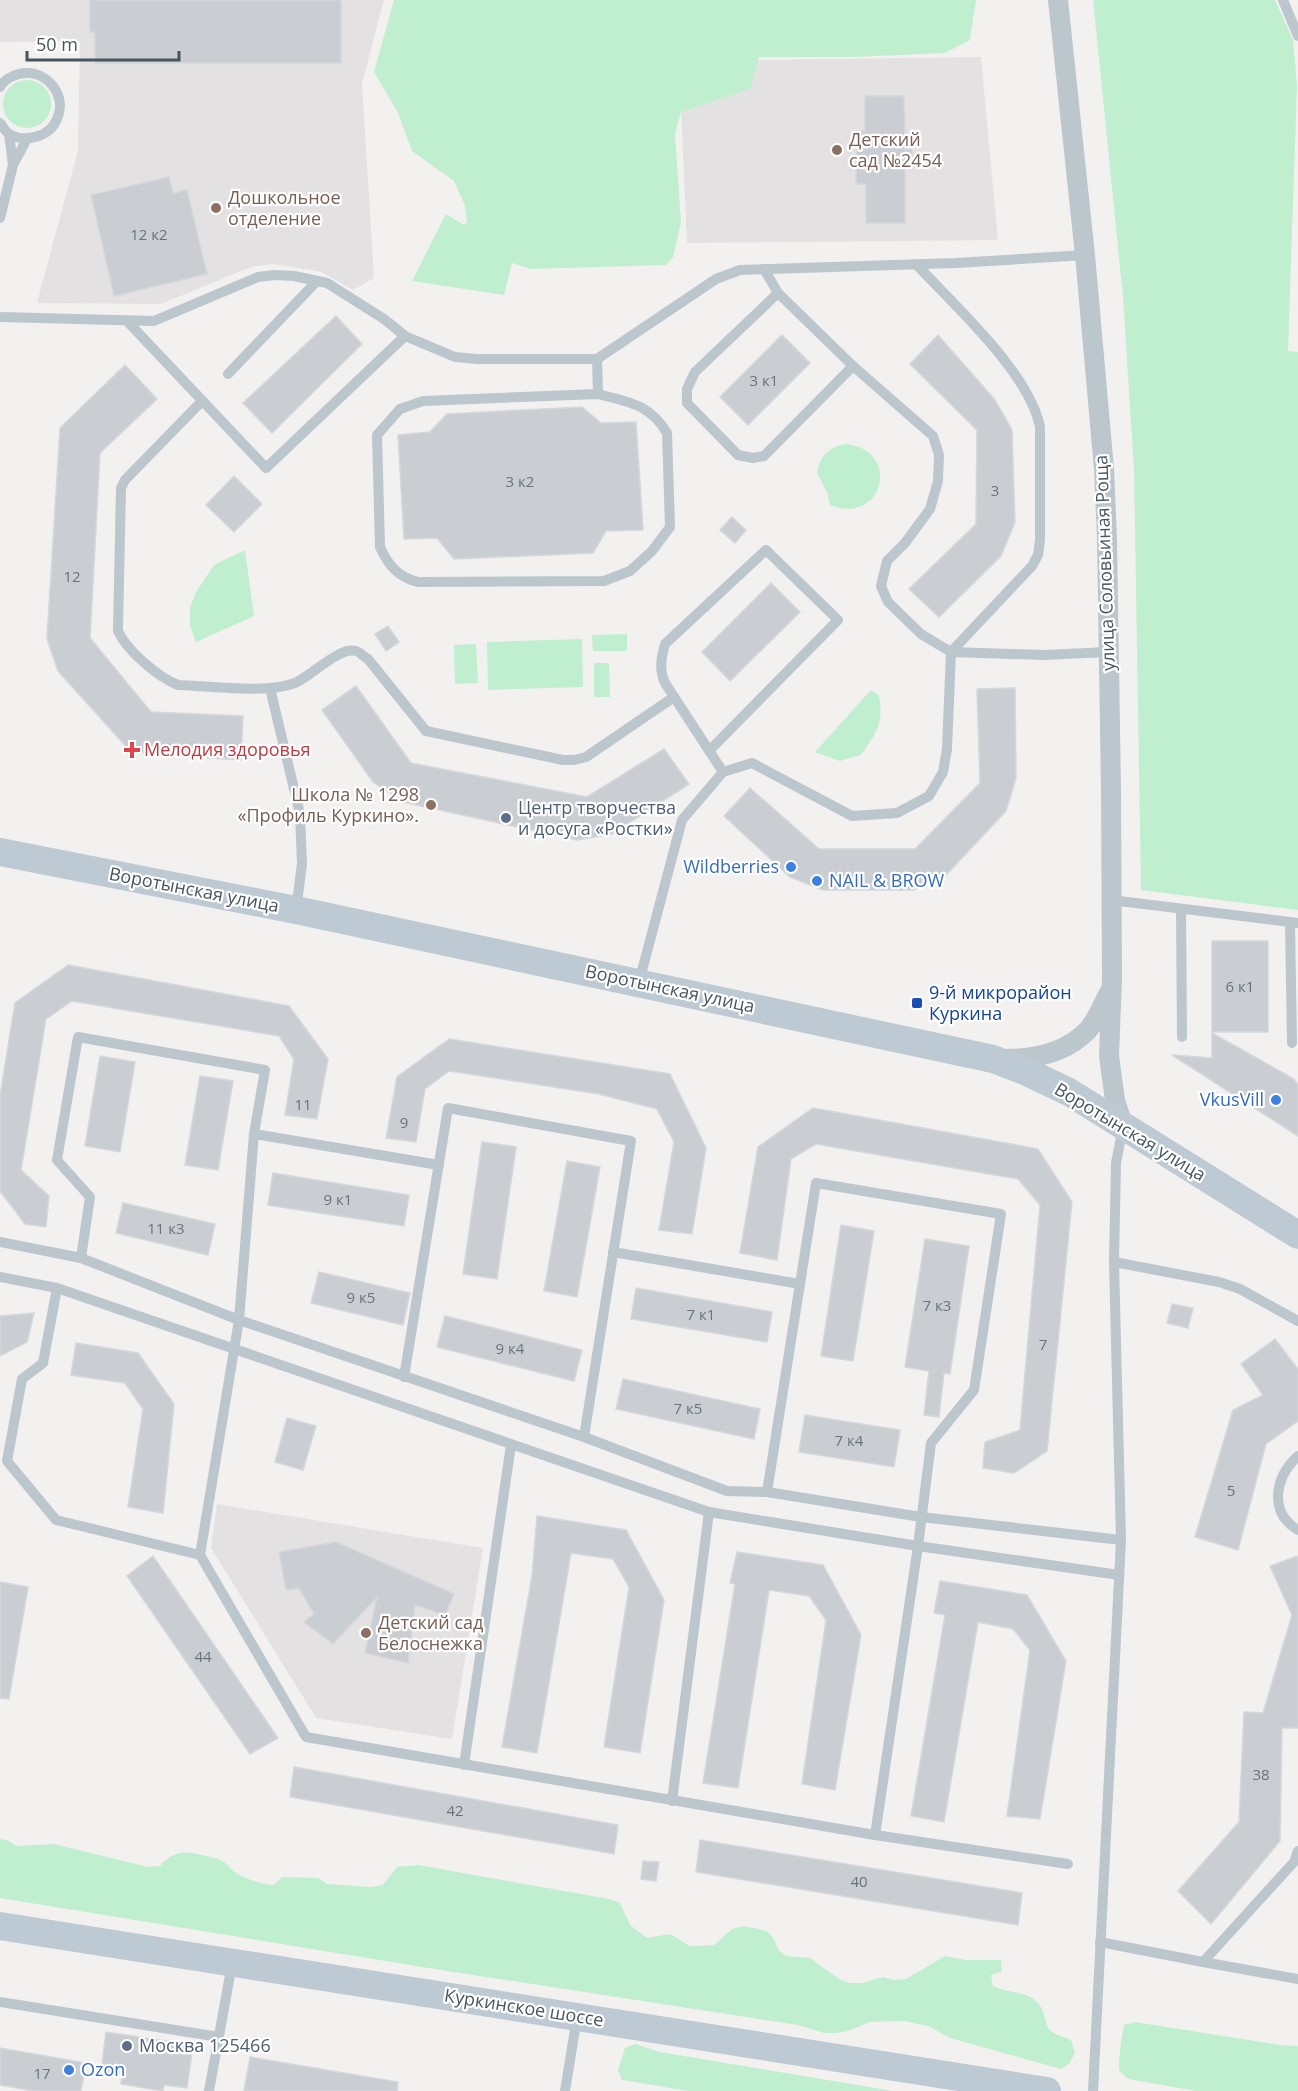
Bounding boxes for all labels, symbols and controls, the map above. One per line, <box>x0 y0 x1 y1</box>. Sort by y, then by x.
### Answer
scale bar <box>27 24 178 62</box>
text: 50 m <box>36 32 78 56</box>
place label: Детский сад №2454 <box>849 127 942 172</box>
marker: Детский сад №2454 <box>830 143 844 157</box>
place label: Дошкольное отделение <box>228 185 341 230</box>
marker: Дошкольное отделение <box>209 201 223 215</box>
house number: 12 к2 <box>130 224 168 244</box>
house number: 3 к1 <box>750 370 778 390</box>
street label: улица Соловьиная Роща <box>1088 455 1120 672</box>
house number: 3 к2 <box>506 471 534 491</box>
house number: 3 <box>991 480 999 500</box>
house number: 12 <box>63 566 81 586</box>
place label: Мелодия здоровья <box>144 737 311 761</box>
marker: Мелодия здоровья <box>125 743 139 757</box>
place label: Школа № 1298 «Профиль Куркино». <box>238 782 419 827</box>
place label: Центр творчества и досуга «Ростки» <box>518 795 676 840</box>
marker: Школа № 1298 «Профиль Куркино». <box>424 798 438 812</box>
marker: Центр творчества и досуга «Ростки» <box>499 811 513 825</box>
place label: Wildberries <box>683 854 779 878</box>
marker: Wildberries <box>784 860 798 874</box>
street label: Воротынская улица <box>107 861 281 917</box>
place label: NAIL & BROW <box>829 868 945 892</box>
marker: NAIL & BROW <box>810 874 824 888</box>
street label: Воротынская улица <box>583 958 757 1018</box>
house number: 6 к1 <box>1226 976 1254 996</box>
place label: 9-й микрорайон Куркина <box>929 980 1072 1025</box>
marker: 9-й микрорайон Куркина <box>910 996 924 1010</box>
street label: Воротынская улица <box>1050 1076 1211 1186</box>
place label: VkusVill <box>1200 1087 1264 1111</box>
marker: VkusVill <box>1269 1093 1283 1107</box>
house number: 11 <box>294 1094 312 1114</box>
house number: 9 <box>400 1112 408 1132</box>
house number: 9 к1 <box>324 1189 352 1209</box>
house number: 11 к3 <box>147 1218 185 1238</box>
house number: 9 к5 <box>347 1287 375 1307</box>
house number: 7 к3 <box>923 1295 951 1315</box>
house number: 7 к1 <box>687 1304 715 1324</box>
house number: 7 <box>1039 1334 1047 1354</box>
house number: 9 к4 <box>496 1338 525 1358</box>
house number: 7 к5 <box>674 1398 702 1418</box>
house number: 7 к4 <box>835 1430 864 1450</box>
house number: 5 <box>1227 1480 1235 1500</box>
place label: Детский сад Белоснежка <box>378 1610 483 1655</box>
marker: Детский сад Белоснежка <box>359 1626 373 1640</box>
house number: 44 <box>194 1646 212 1666</box>
house number: 38 <box>1252 1764 1270 1784</box>
house number: 42 <box>446 1800 464 1820</box>
house number: 40 <box>850 1871 868 1891</box>
street label: Куркинское шоссе <box>443 1983 605 2031</box>
place label: Москва 125466 <box>139 2033 271 2057</box>
marker: Москва 125466 <box>120 2039 134 2053</box>
place label: Ozon <box>81 2057 125 2081</box>
house number: 17 <box>33 2063 51 2083</box>
marker: Ozon <box>62 2063 76 2077</box>

